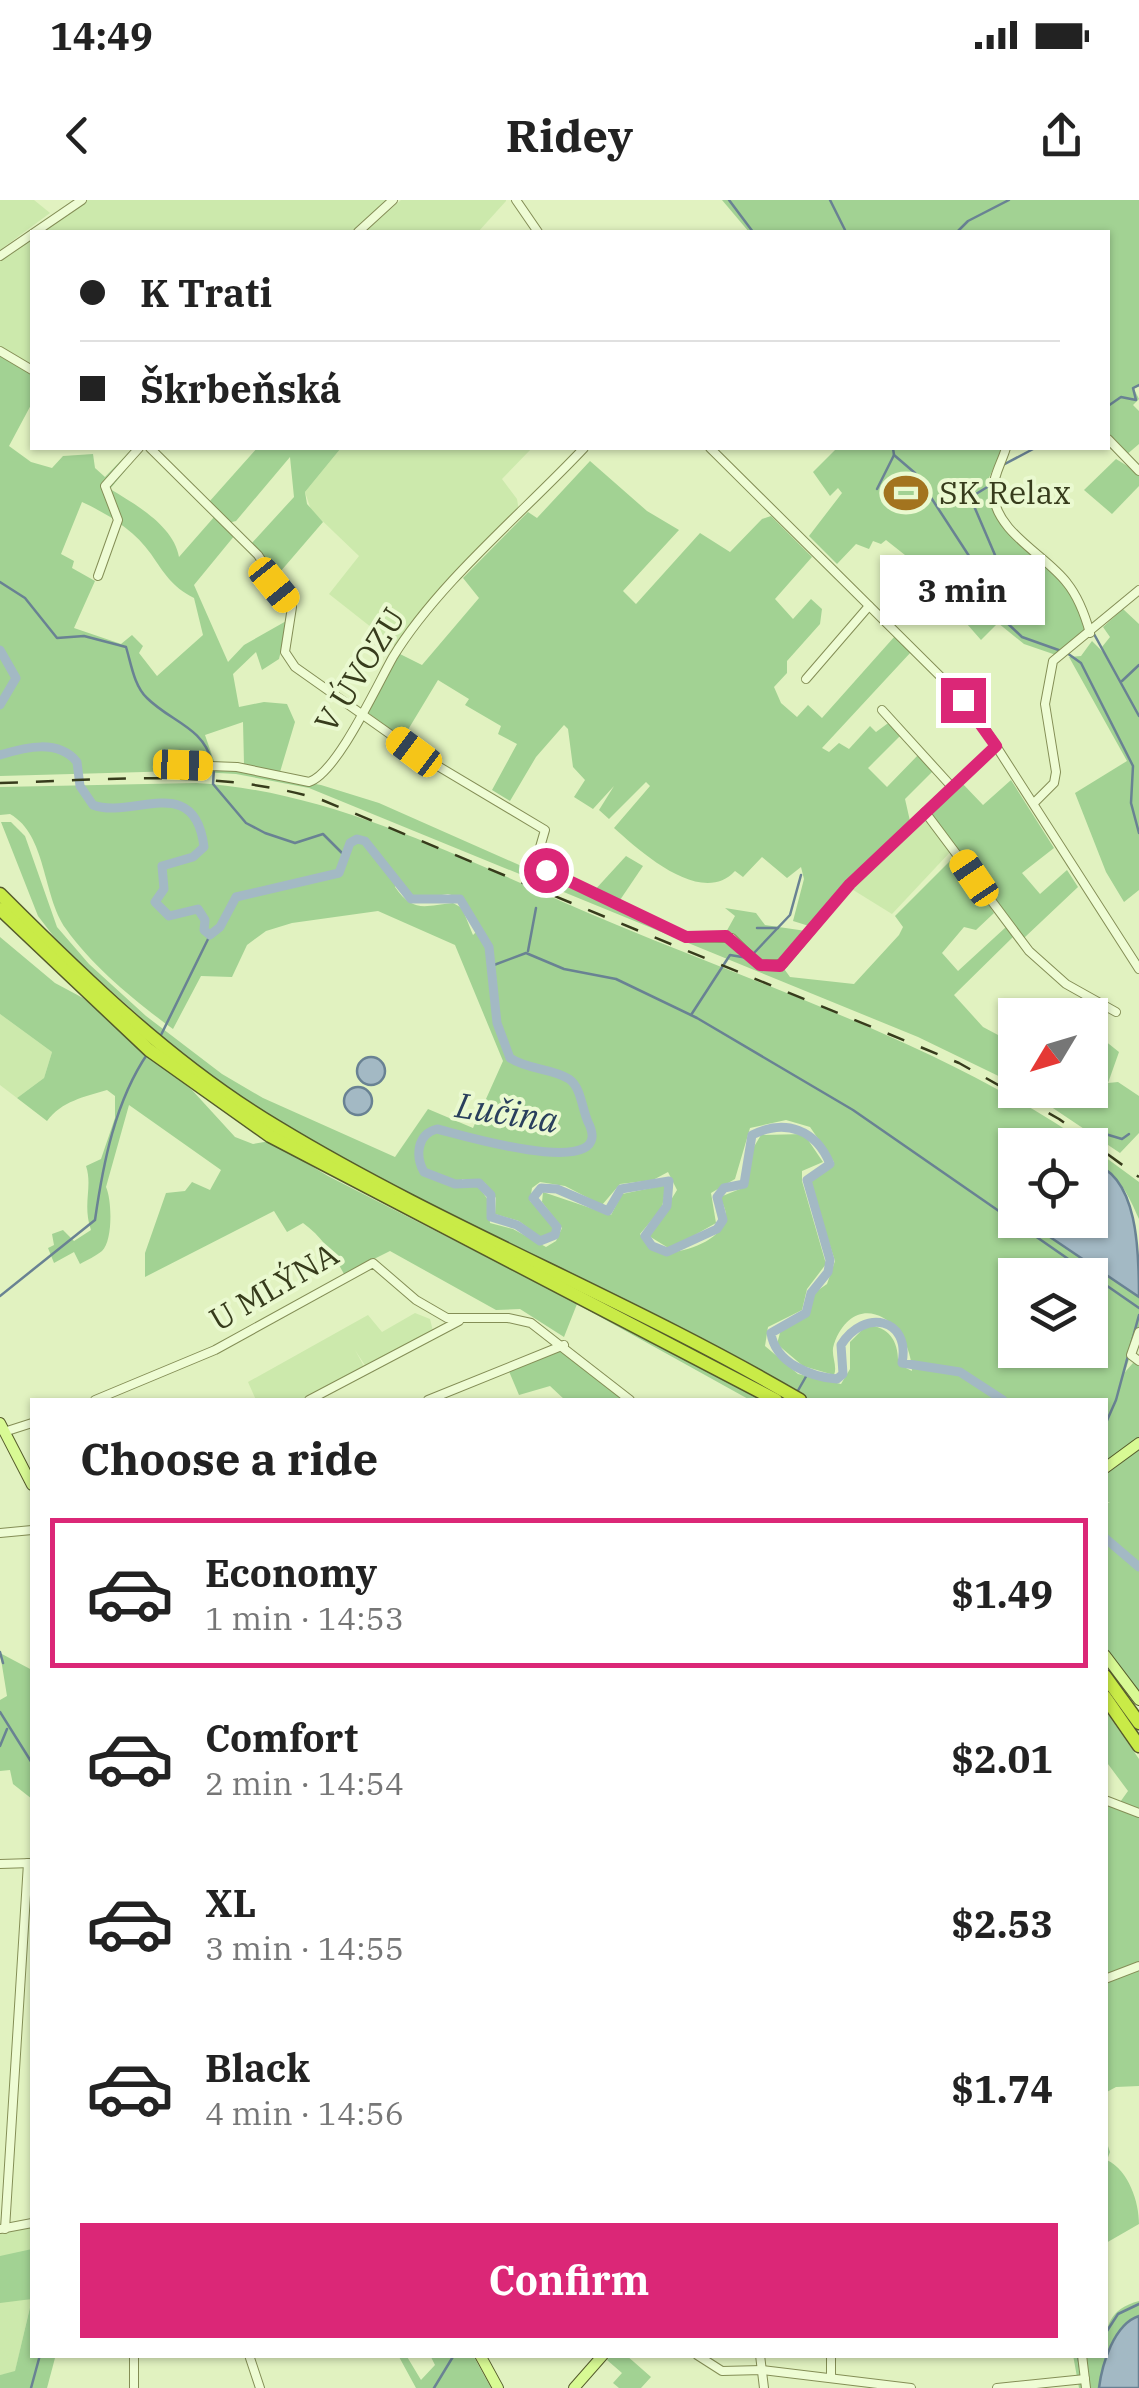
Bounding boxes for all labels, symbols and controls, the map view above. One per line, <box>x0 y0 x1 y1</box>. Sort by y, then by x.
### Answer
text: 14:49 <box>50 11 153 60</box>
text: Ridey <box>506 106 633 164</box>
icon: back <box>50 108 105 163</box>
icon: share <box>1034 108 1089 163</box>
text: K Trati <box>140 268 272 317</box>
text: Škrbeňská <box>140 364 342 413</box>
sports icon: SK Relax <box>882 469 930 517</box>
place label: SK Relax <box>939 471 1071 513</box>
car <box>243 552 305 618</box>
callout: 3 min <box>880 555 1046 625</box>
text: 3 min <box>918 569 1007 611</box>
street label: V ÚVOZU <box>304 599 414 740</box>
route end <box>941 678 986 723</box>
car <box>381 722 447 782</box>
car <box>152 749 214 781</box>
car <box>945 845 1003 911</box>
route start <box>524 848 569 893</box>
north arrow <box>998 998 1108 1108</box>
map controls <box>998 998 1108 1368</box>
water label: Lučina <box>452 1081 562 1143</box>
button: locate <box>998 1128 1108 1238</box>
street label: U MLÝNA <box>201 1232 346 1340</box>
button: layers <box>998 1258 1108 1368</box>
text: Choose a ride <box>80 1429 378 1487</box>
icon: car <box>85 1548 175 1638</box>
text: Economy <box>205 1548 377 1597</box>
text: $1.49 <box>951 1569 1053 1618</box>
text: 1 min · 14:53 <box>205 1597 404 1639</box>
icon: car <box>85 1713 175 1803</box>
text: Comfort <box>205 1713 358 1762</box>
text: $2.01 <box>951 1734 1053 1783</box>
text: 2 min · 14:54 <box>205 1762 404 1804</box>
icon: car <box>85 1878 175 1968</box>
text: XL <box>205 1878 256 1927</box>
text: $2.53 <box>951 1899 1053 1948</box>
text: 3 min · 14:55 <box>205 1927 404 1969</box>
icon: car <box>85 2043 175 2133</box>
text: Black <box>205 2043 310 2092</box>
text: $1.74 <box>951 2064 1053 2113</box>
text: 4 min · 14:56 <box>205 2092 404 2134</box>
button: Confirm <box>80 2223 1058 2338</box>

